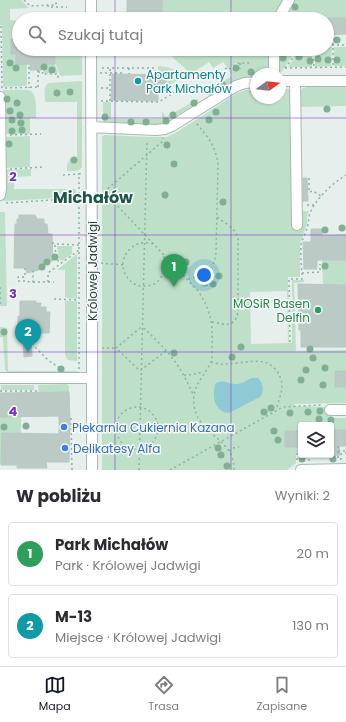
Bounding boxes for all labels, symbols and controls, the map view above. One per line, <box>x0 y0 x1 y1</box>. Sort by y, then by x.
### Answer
search box <box>12 12 334 56</box>
icon: search <box>26 23 48 45</box>
text: Szukaj tutaj <box>58 24 143 45</box>
place label: Apartamenty Park Michałów <box>146 66 232 97</box>
north arrow <box>250 68 286 104</box>
marker: Apartamenty Park Michałów <box>133 76 143 86</box>
text: 2 <box>9 167 17 186</box>
district label: Michałów <box>53 186 133 209</box>
street label: Królowej Jadwigi <box>84 221 101 321</box>
pin: 1 <box>161 254 187 287</box>
your location <box>194 265 214 285</box>
text: 3 <box>9 284 17 303</box>
place label: MOSiR Basen Delfin <box>233 295 310 326</box>
marker: MOSiR Basen Delfin <box>313 305 323 315</box>
pin: 2 <box>15 319 41 352</box>
text: 4 <box>9 402 18 421</box>
place label: Piekarnia Cukiernia Kazana <box>72 419 235 436</box>
marker: Piekarnia Cukiernia Kazana <box>59 422 69 432</box>
map controls <box>298 422 334 458</box>
button: layers <box>298 422 334 458</box>
place label: Delikatesy Alfa <box>73 440 160 457</box>
marker: Delikatesy Alfa <box>60 443 70 453</box>
text: W pobliżu <box>16 484 101 508</box>
text: Wyniki: 2 <box>275 486 330 505</box>
text: Park Michałów <box>55 534 168 555</box>
text: 1 <box>28 544 32 563</box>
text: 20 m <box>296 544 329 563</box>
text: Park · Królowej Jadwigi <box>55 556 201 575</box>
text: M-13 <box>55 606 92 627</box>
text: 2 <box>26 616 34 635</box>
text: 130 m <box>292 616 329 635</box>
text: Miejsce · Królowej Jadwigi <box>55 628 221 647</box>
tab: Mapa <box>39 674 71 715</box>
tab: Trasa <box>148 674 179 715</box>
tab: Zapisane <box>257 674 307 715</box>

